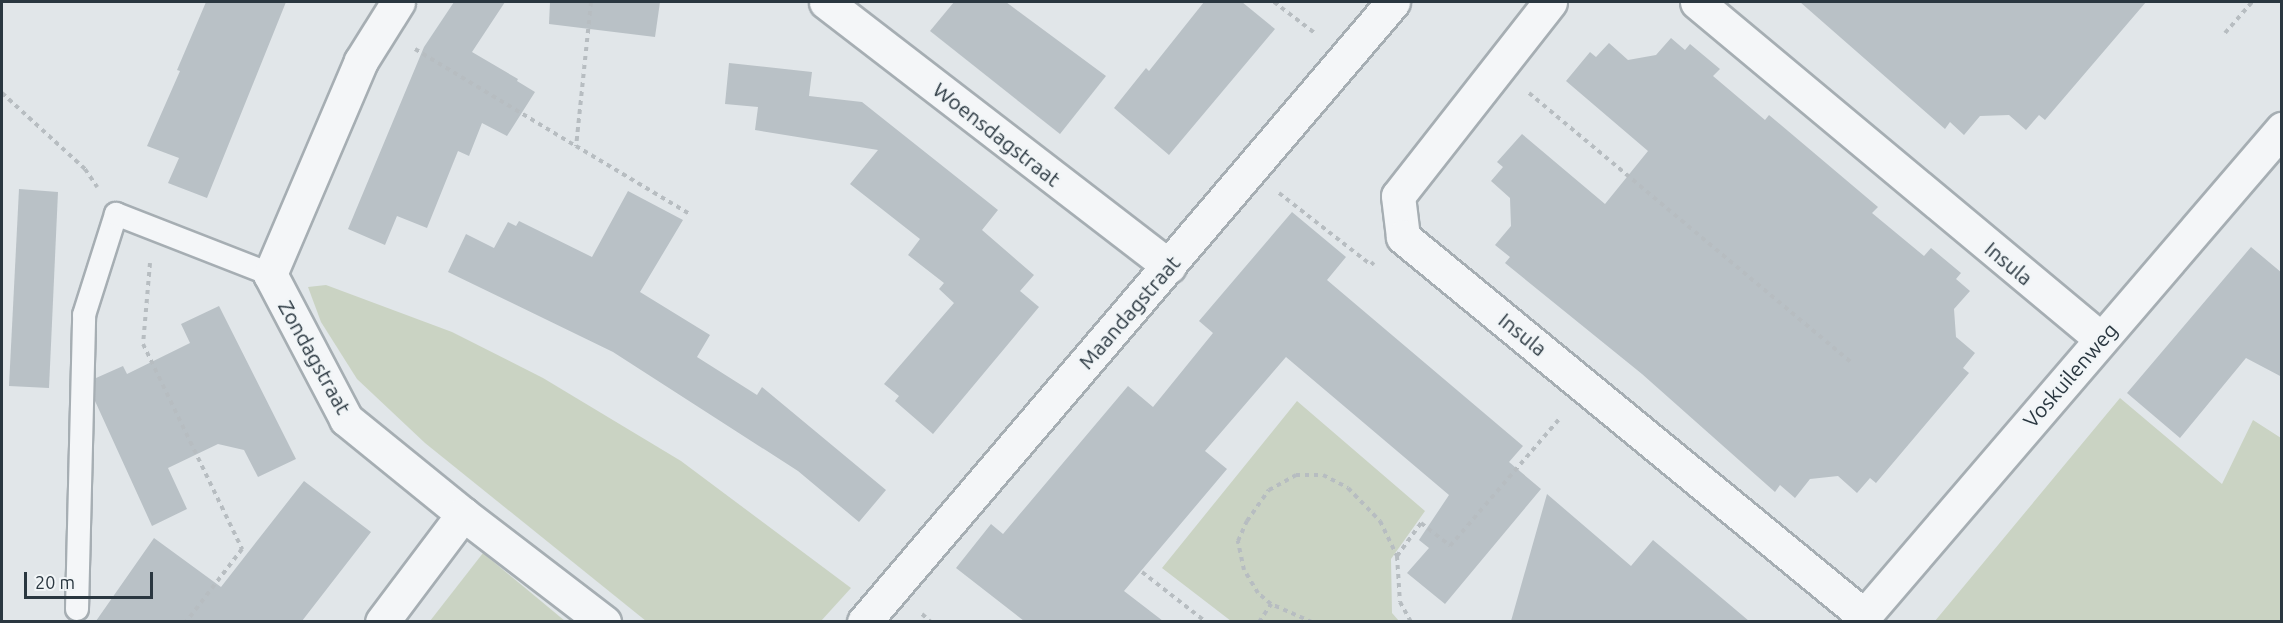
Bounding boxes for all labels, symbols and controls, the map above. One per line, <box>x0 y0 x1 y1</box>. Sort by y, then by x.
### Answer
street label: Woensdagstraat <box>928 77 1066 191</box>
street label: Insula <box>1980 236 2038 290</box>
street label: Maandagstraat <box>1073 250 1185 374</box>
street label: Zondagstraat <box>273 296 357 418</box>
street label: Insula <box>1494 307 1552 361</box>
street label: Voskuilenweg <box>2018 317 2122 433</box>
scale bar <box>27 560 156 598</box>
text: 20 m <box>35 572 75 592</box>

